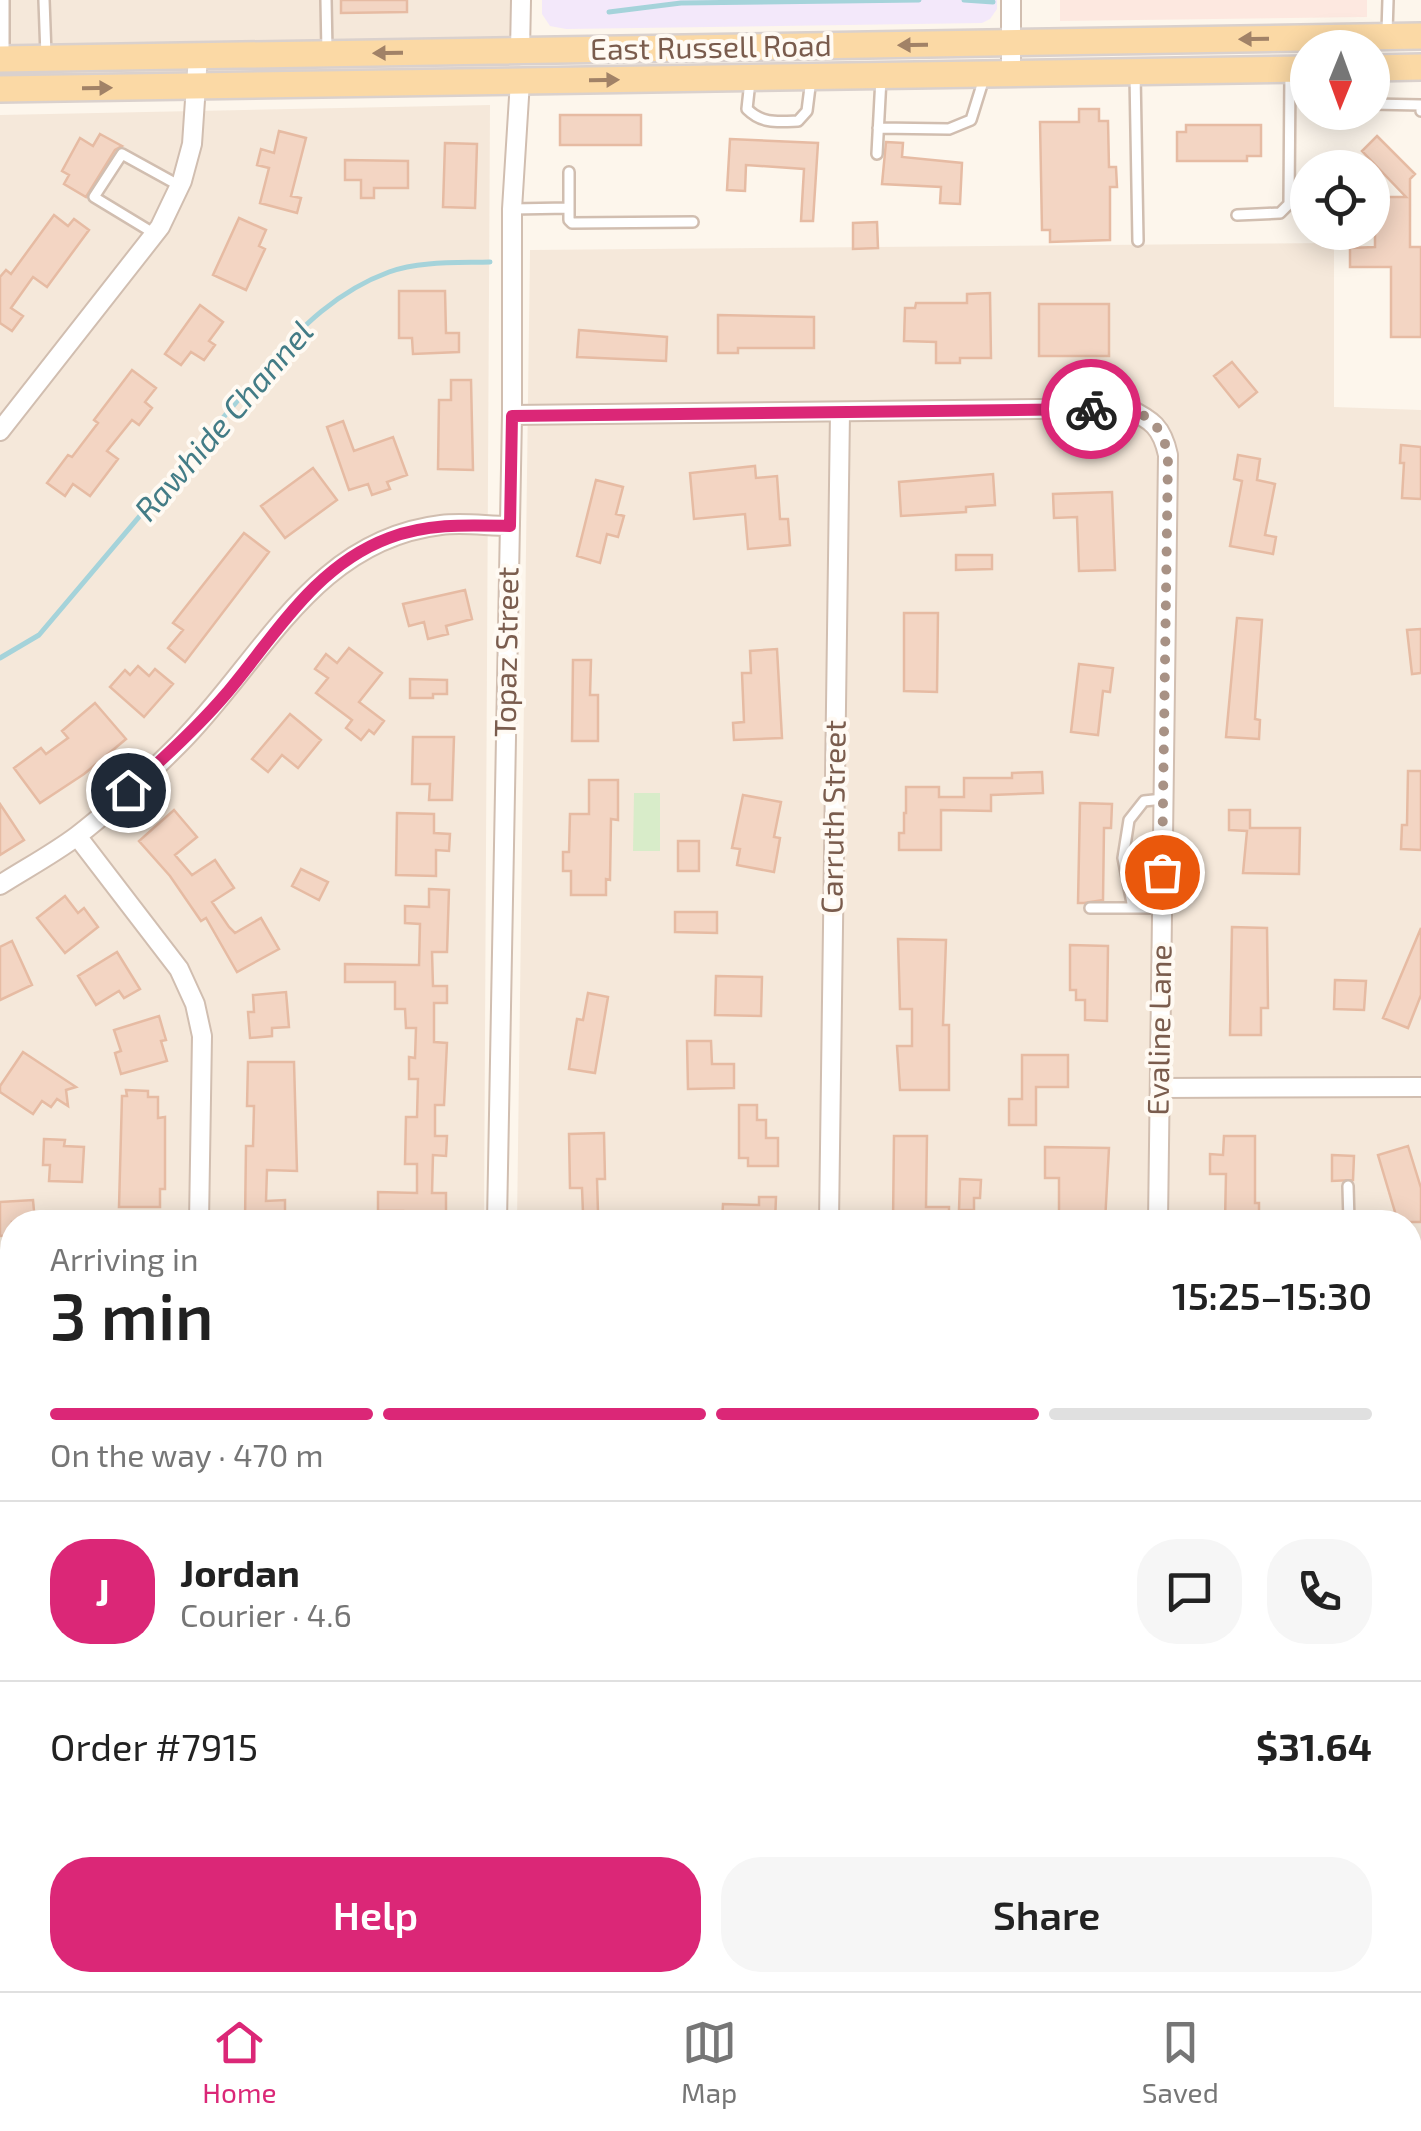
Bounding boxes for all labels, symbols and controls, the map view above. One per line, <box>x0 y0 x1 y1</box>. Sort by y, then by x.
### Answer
street label: East Russell Road <box>590 26 832 66</box>
north arrow <box>1290 30 1390 130</box>
map controls <box>1290 30 1390 250</box>
one-way arrow <box>1237 32 1269 48</box>
one-way arrow <box>897 37 929 53</box>
one-way arrow <box>371 45 403 61</box>
one-way arrow <box>589 72 621 88</box>
one-way arrow <box>82 80 114 96</box>
button: locate <box>1290 150 1390 250</box>
water label: Rawhide Channel <box>125 312 320 527</box>
courier <box>1041 359 1141 459</box>
icon: bike <box>1064 382 1119 437</box>
street label: Topaz Street <box>486 566 524 737</box>
street label: Carruth Street <box>812 720 852 914</box>
pin <box>86 748 171 833</box>
icon: home <box>101 763 156 818</box>
pin <box>1120 830 1205 915</box>
icon: bag <box>1135 845 1190 900</box>
street label: Evaline Lane <box>1139 944 1177 1116</box>
text: Arriving in <box>50 1239 199 1277</box>
text: 15:25–15:30 <box>1172 1272 1372 1318</box>
text: 3 min <box>50 1275 214 1353</box>
text: On the way · 470 m <box>50 1435 323 1473</box>
button: chat <box>1137 1539 1242 1644</box>
button: phone <box>1267 1539 1372 1644</box>
text: Jordan <box>180 1549 300 1595</box>
text: J <box>95 1568 110 1614</box>
text: Courier · 4.6 <box>180 1595 352 1633</box>
text: Order #7915 <box>50 1723 258 1769</box>
text: $31.64 <box>1256 1723 1372 1769</box>
button: Help <box>50 1857 701 1972</box>
button: Share <box>721 1857 1372 1972</box>
tab: Home <box>202 2015 276 2109</box>
tab: Map <box>681 2015 737 2109</box>
tab: Saved <box>1142 2015 1219 2109</box>

